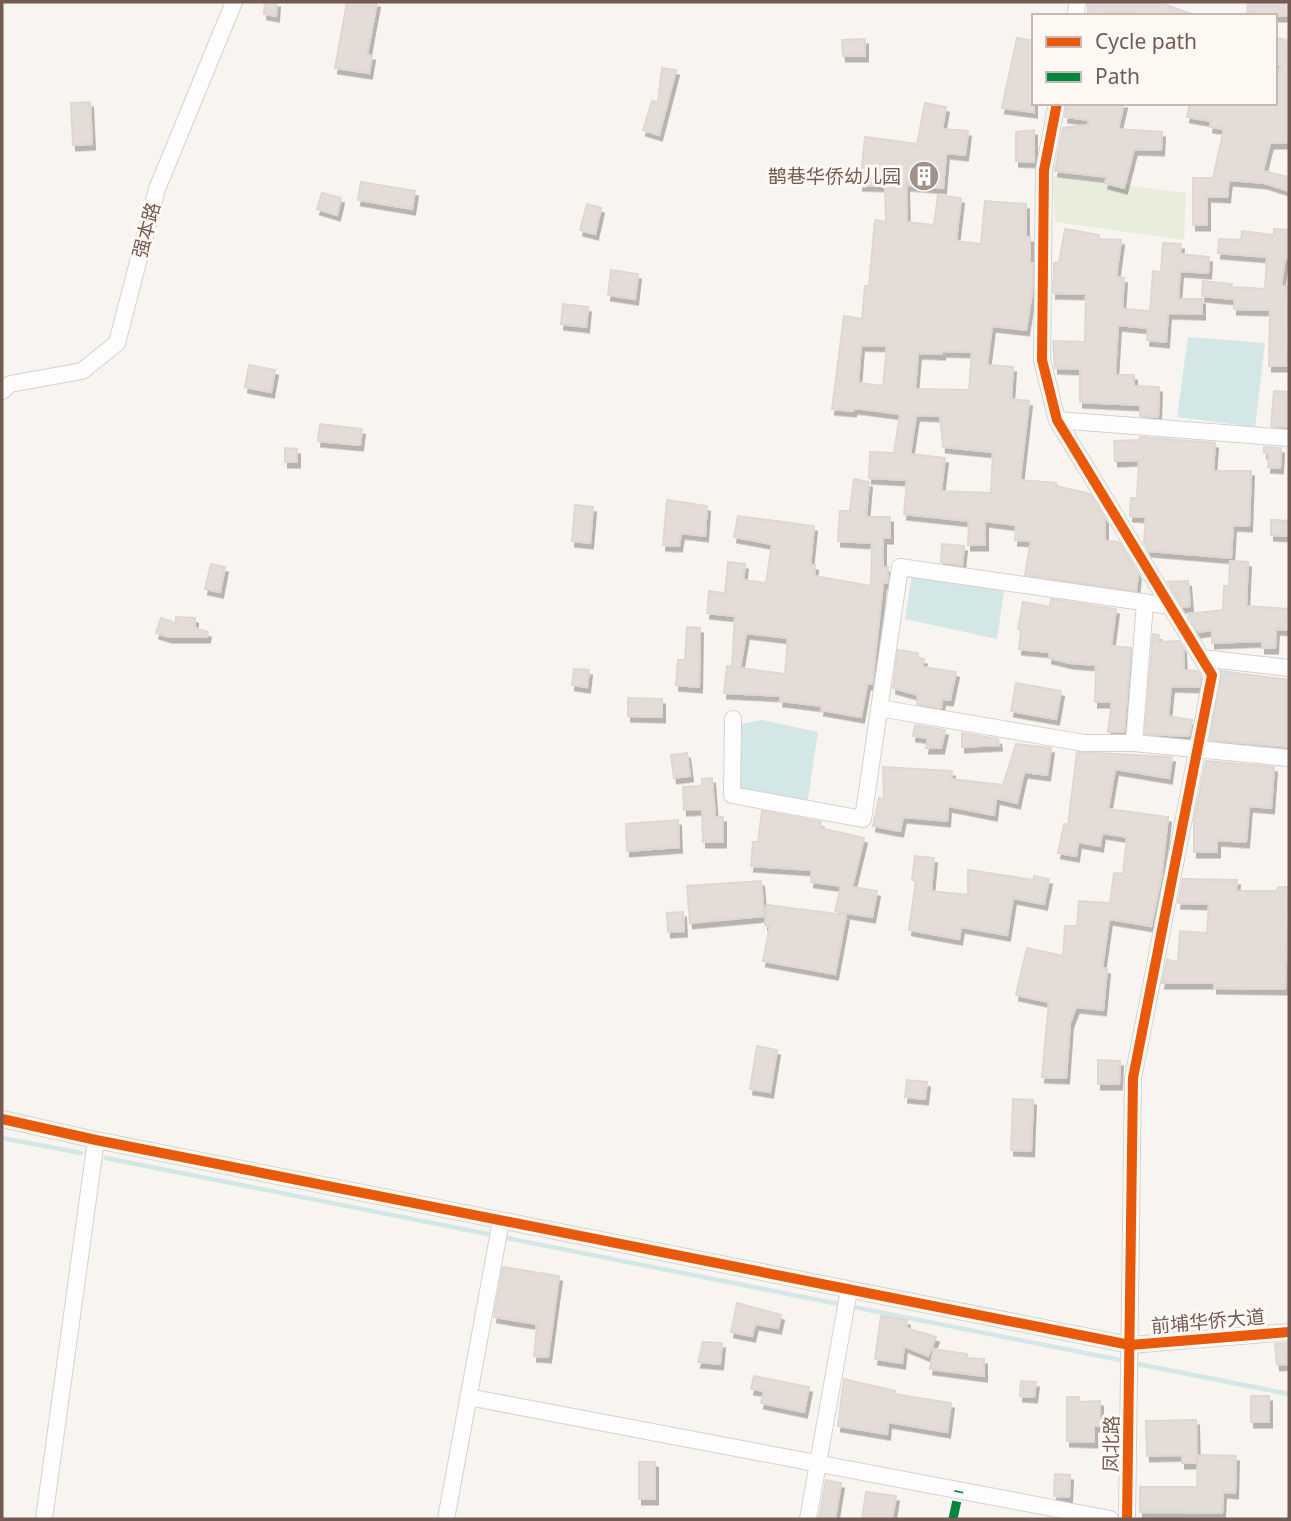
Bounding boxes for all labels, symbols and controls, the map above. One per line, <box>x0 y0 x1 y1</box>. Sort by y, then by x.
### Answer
legend <box>1032 14 1277 105</box>
text: Cycle path <box>1095 27 1197 55</box>
text: Path <box>1095 62 1140 90</box>
building icon: 鹊巷华侨幼儿园 <box>907 159 941 193</box>
place label: 鹊巷华侨幼儿园 <box>768 163 901 189</box>
street label: 强本路 <box>126 199 166 261</box>
street label: 前埔华侨大道 <box>1150 1303 1266 1339</box>
street label: 凤北路 <box>1098 1415 1124 1473</box>

